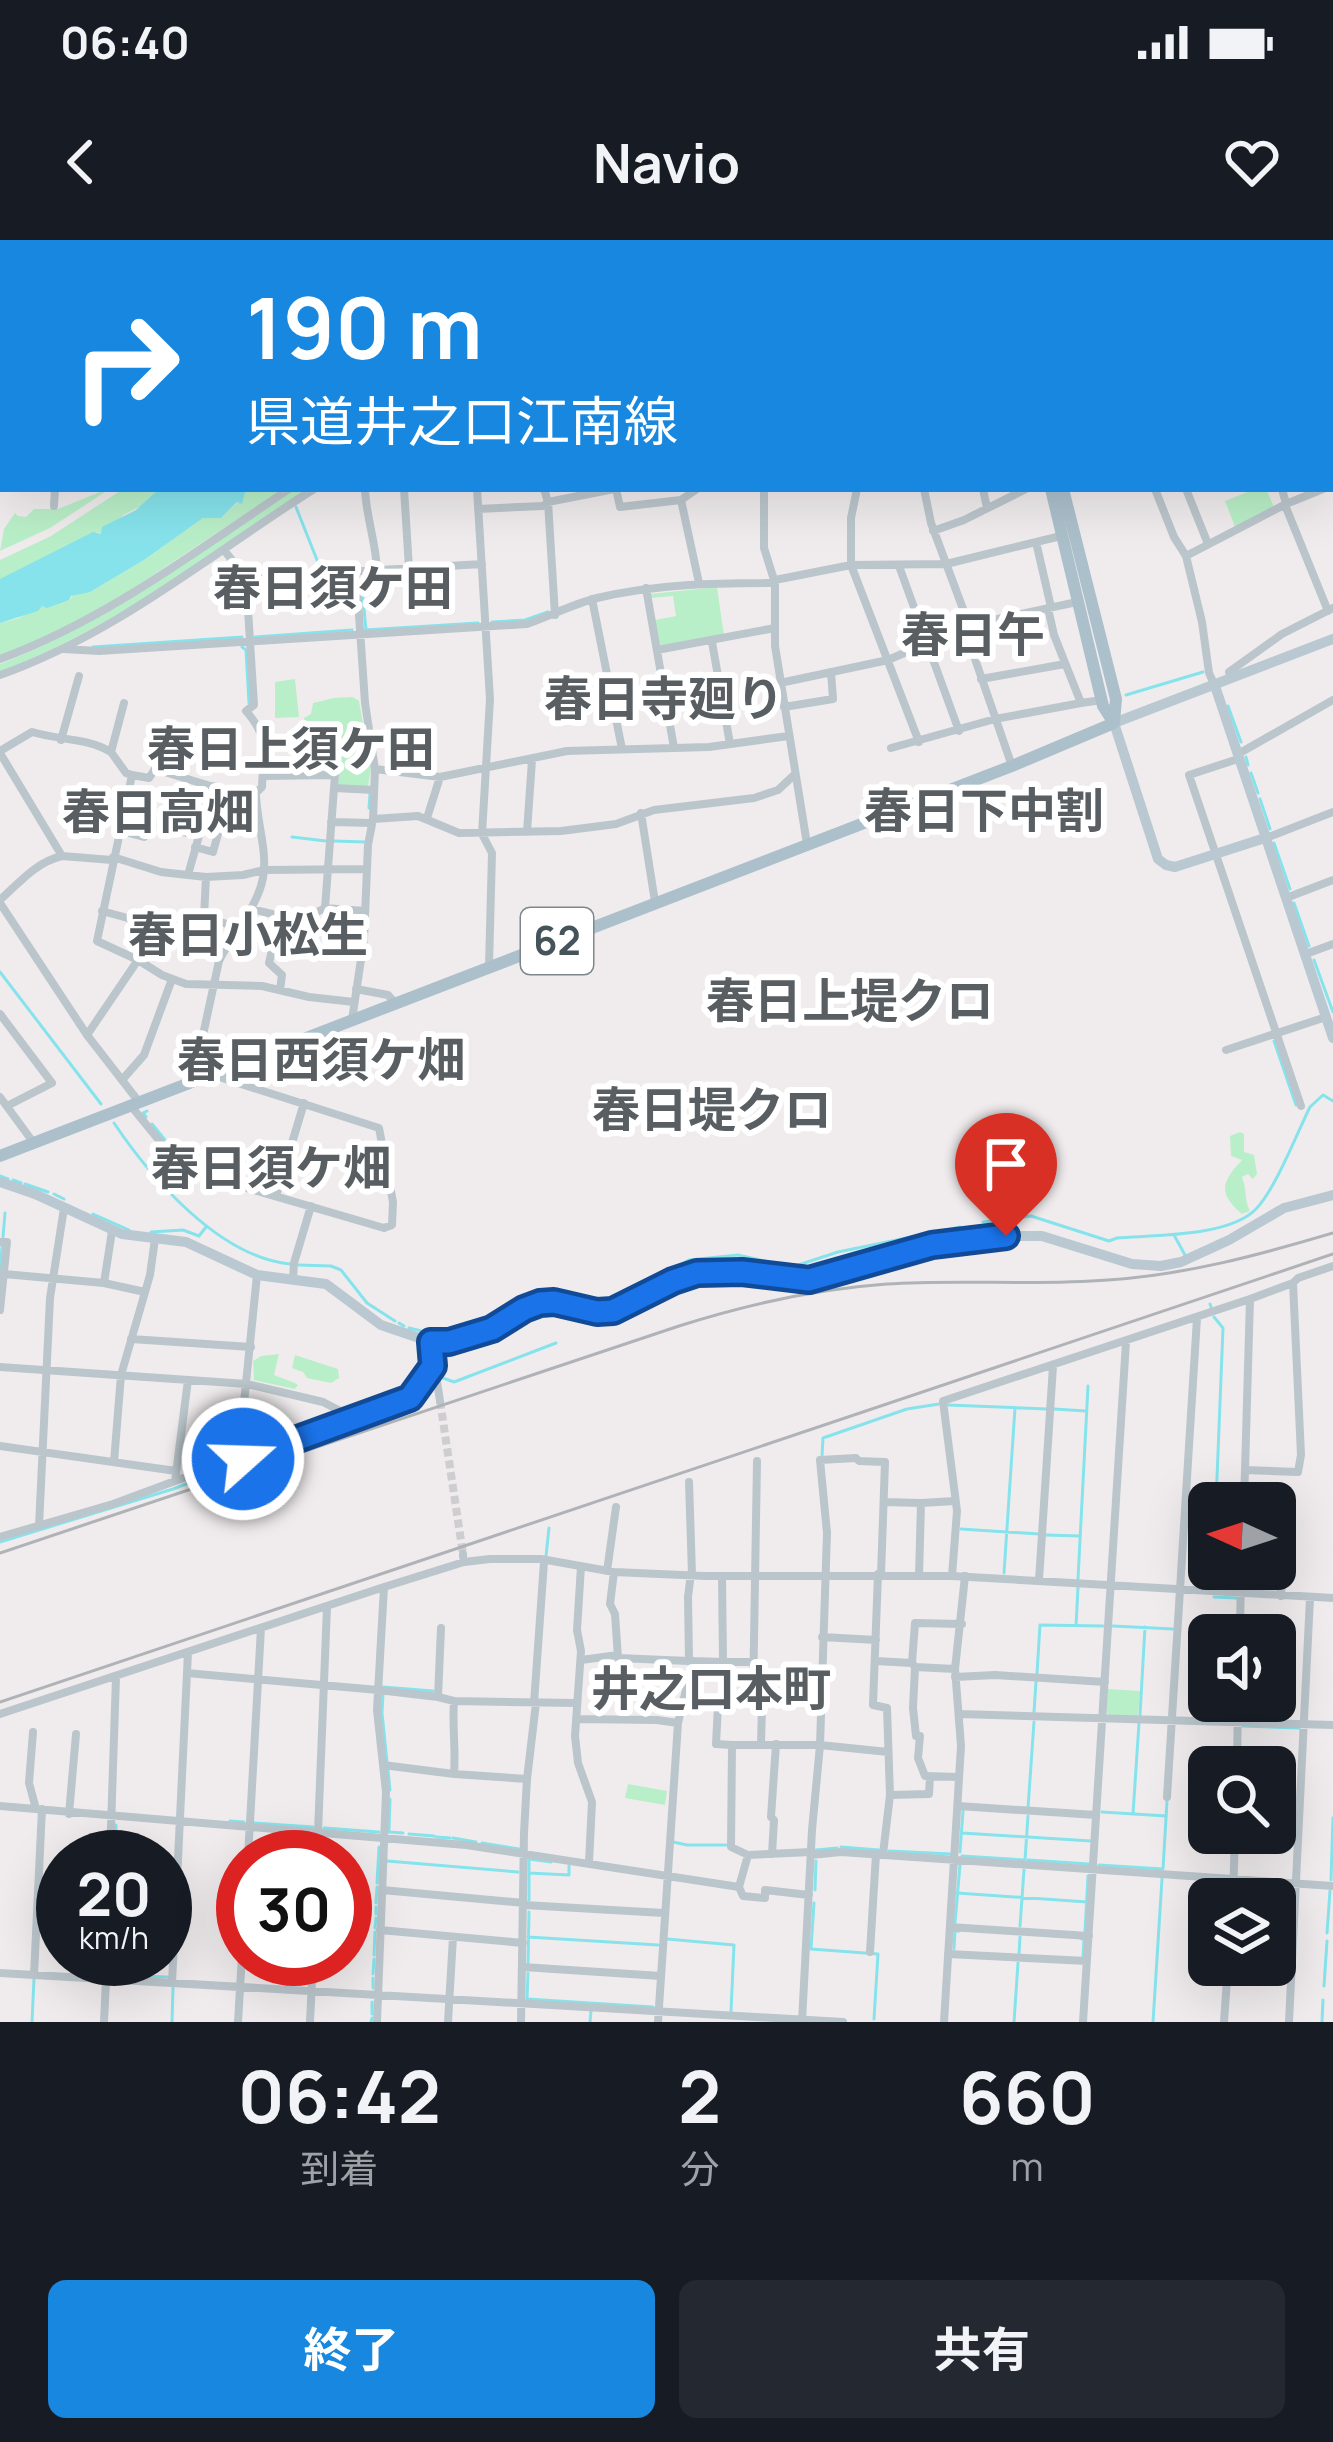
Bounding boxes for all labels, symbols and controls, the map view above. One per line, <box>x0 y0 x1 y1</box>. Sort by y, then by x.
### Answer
text: 06:40 <box>60 11 190 73</box>
text: Navio <box>593 125 740 199</box>
icon: back <box>48 129 114 195</box>
icon: heart <box>1219 129 1285 195</box>
text: 190 m <box>246 269 483 384</box>
icon: right <box>48 288 204 444</box>
text: 県道井之口江南線 <box>246 383 678 457</box>
district label: 春日須ケ田 <box>213 554 453 619</box>
district label: 春日午 <box>901 601 1045 666</box>
district label: 春日寺廻り <box>544 665 784 730</box>
district label: 春日上須ケ田 <box>147 715 435 780</box>
district label: 春日下中割 <box>864 777 1104 842</box>
district label: 春日高畑 <box>62 778 254 843</box>
district label: 春日小松生 <box>128 901 368 966</box>
road number: 62 <box>521 908 593 974</box>
district label: 春日上堤クロ <box>706 967 994 1032</box>
district label: 春日西須ケ畑 <box>177 1026 465 1091</box>
district label: 春日堤クロ <box>592 1076 832 1141</box>
pin <box>955 1113 1057 1236</box>
icon: arrive <box>973 1131 1039 1197</box>
district label: 春日須ケ畑 <box>151 1134 391 1199</box>
position arrow <box>180 1396 306 1522</box>
north arrow <box>1188 1482 1296 1590</box>
map controls <box>1188 1482 1296 1986</box>
button: sound <box>1188 1614 1296 1722</box>
district label: 井之口本町 <box>591 1655 831 1720</box>
button: search <box>1188 1746 1296 1854</box>
speed limit sign: 30 <box>216 1830 372 1986</box>
text: 20 <box>76 1852 152 1934</box>
button: layers <box>1188 1878 1296 1986</box>
text: km/h <box>79 1917 149 1958</box>
text: 06:42 <box>237 2046 441 2145</box>
text: 2 <box>678 2046 721 2145</box>
text: 660 <box>959 2047 1096 2146</box>
text: m <box>1011 2139 1044 2193</box>
text: 到着 <box>300 2141 378 2195</box>
text: 分 <box>680 2141 719 2195</box>
button: 終了 <box>48 2280 655 2418</box>
button: 共有 <box>679 2280 1285 2418</box>

